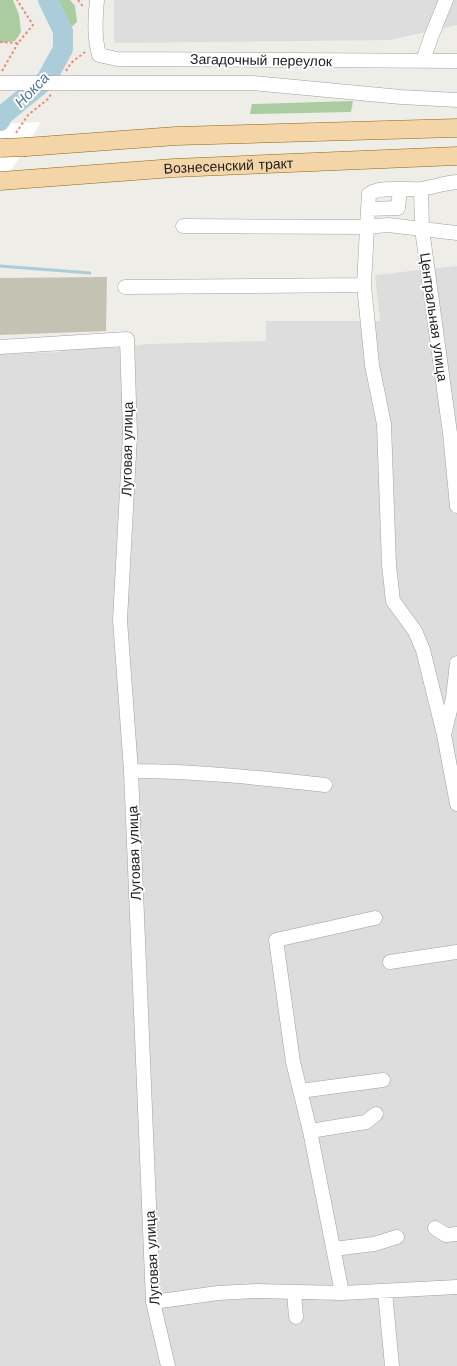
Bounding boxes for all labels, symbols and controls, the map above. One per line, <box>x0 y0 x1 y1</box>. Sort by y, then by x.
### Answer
street label: Загадочный переулок <box>190 51 333 69</box>
water label: Нокса <box>11 69 53 111</box>
street label: Вознесенский тракт <box>163 155 294 177</box>
street label: Центральная улица <box>417 252 451 383</box>
street label: Луговая улица <box>118 401 136 497</box>
street label: Луговая улица <box>124 805 144 901</box>
street label: Луговая улица <box>142 1210 162 1306</box>

